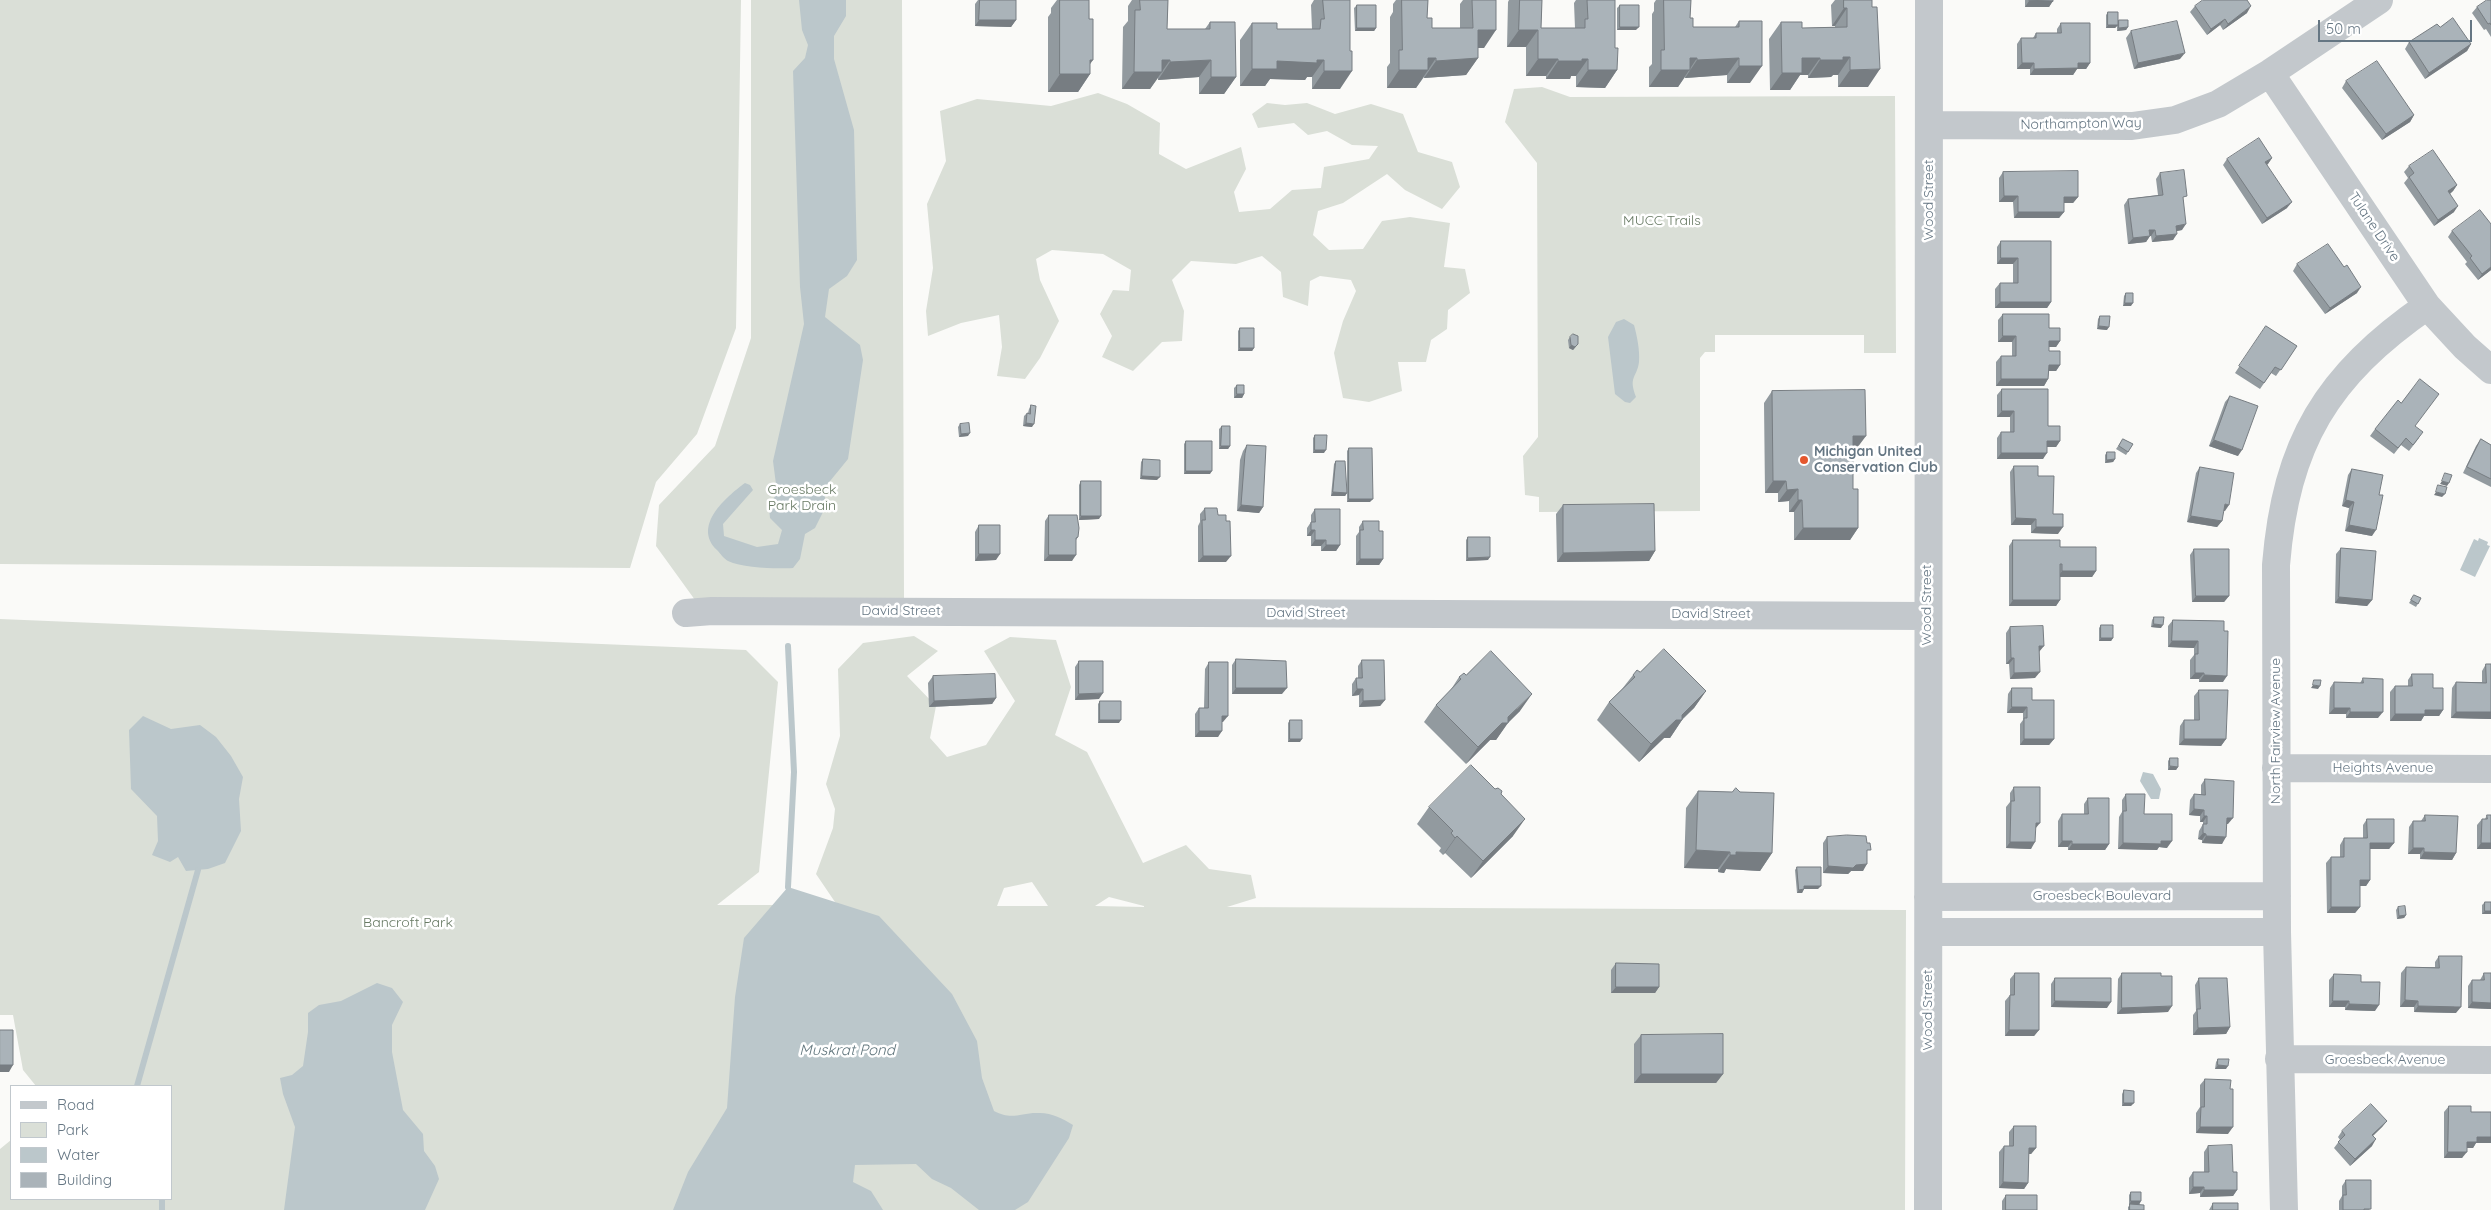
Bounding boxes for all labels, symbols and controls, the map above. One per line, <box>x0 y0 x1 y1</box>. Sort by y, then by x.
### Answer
scale bar <box>2321 10 2475 42</box>
text: 50 m <box>2326 19 2361 38</box>
street label: Northampton Way <box>2020 115 2142 133</box>
street label: Wood Street <box>1921 160 1937 240</box>
street label: Tulane Drive <box>2345 189 2403 265</box>
park label: MUCC Trails <box>1623 213 1701 229</box>
place label: Michigan United Conservation Club <box>1814 444 1938 477</box>
marker: Michigan United Conservation Club <box>1798 454 1810 466</box>
park label: Groesbeck Park Drain <box>768 482 836 514</box>
street label: Wood Street <box>1919 565 1935 645</box>
street label: David Street <box>861 603 941 619</box>
street label: David Street <box>1266 605 1346 621</box>
street label: David Street <box>1671 606 1751 622</box>
street label: North Fairview Avenue <box>2268 658 2284 804</box>
street label: Heights Avenue <box>2333 760 2433 776</box>
street label: Groesbeck Boulevard <box>2033 888 2171 904</box>
park label: Bancroft Park <box>363 915 453 931</box>
street label: Wood Street <box>1920 970 1936 1050</box>
water label: Muskrat Pond <box>799 1041 895 1059</box>
street label: Groesbeck Avenue <box>2325 1052 2445 1068</box>
legend <box>10 1085 172 1200</box>
text: Road <box>57 1095 94 1114</box>
text: Park <box>57 1120 89 1139</box>
text: Water <box>57 1145 100 1164</box>
text: Building <box>57 1170 112 1189</box>

